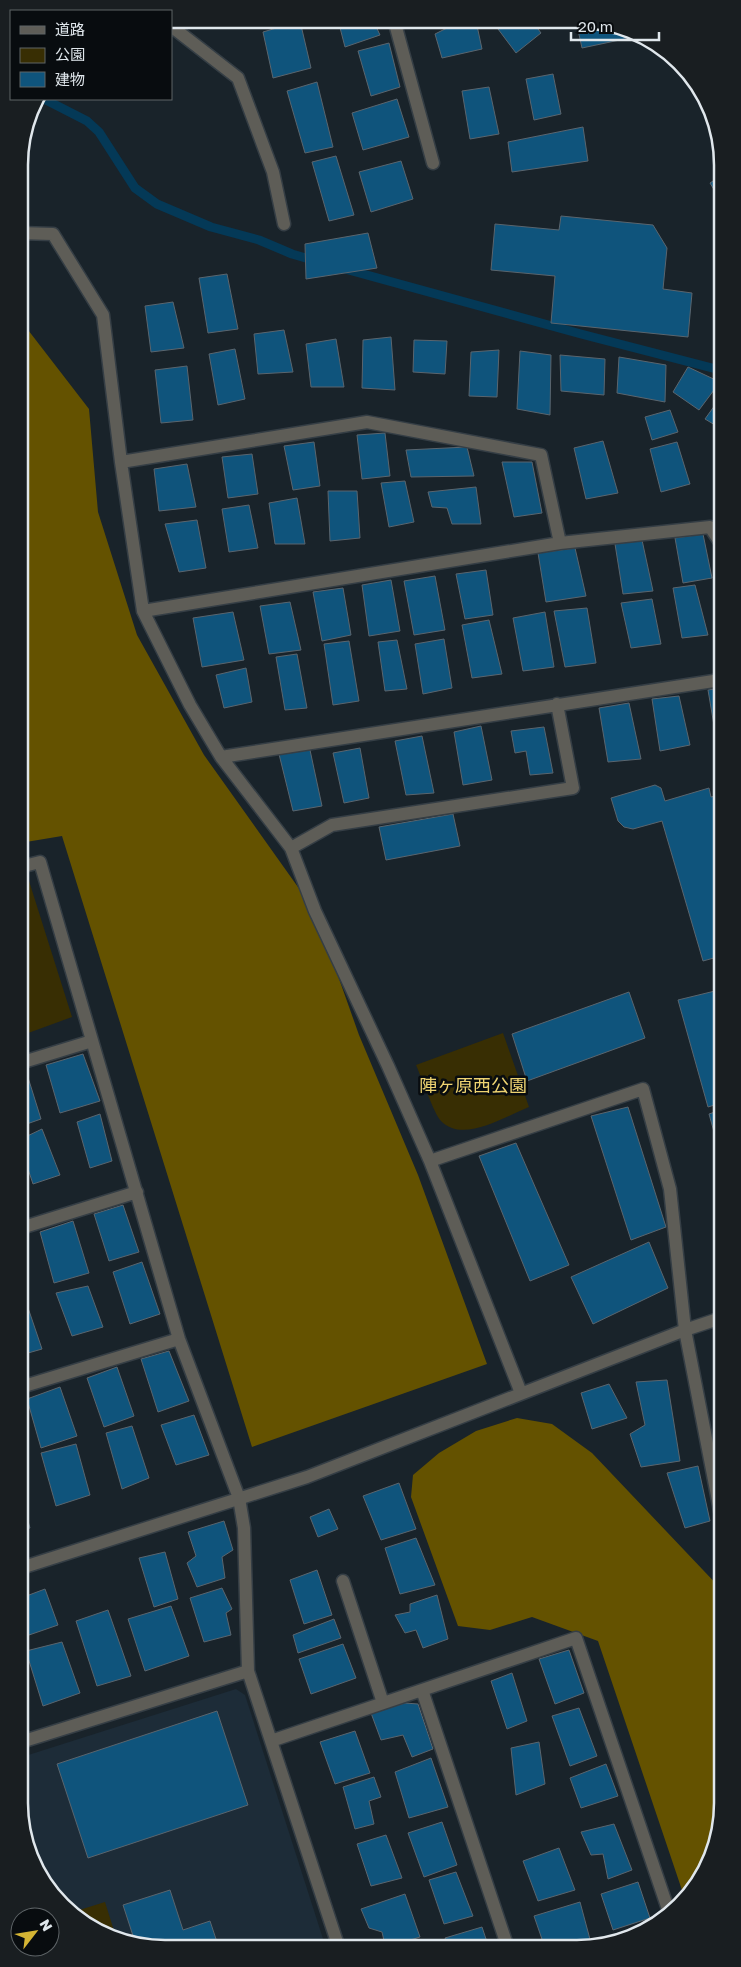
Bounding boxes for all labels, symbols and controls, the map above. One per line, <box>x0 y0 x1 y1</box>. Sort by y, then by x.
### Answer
legend <box>10 10 172 100</box>
scale bar <box>571 10 658 42</box>
text: 20 m <box>578 17 613 35</box>
text: 道路 <box>55 20 85 38</box>
text: 公園 <box>55 45 85 63</box>
text: 建物 <box>55 70 85 88</box>
park label: 陣ヶ原西公園 <box>419 1074 527 1096</box>
north arrow <box>10 1907 60 1957</box>
text: N <box>37 1916 57 1934</box>

